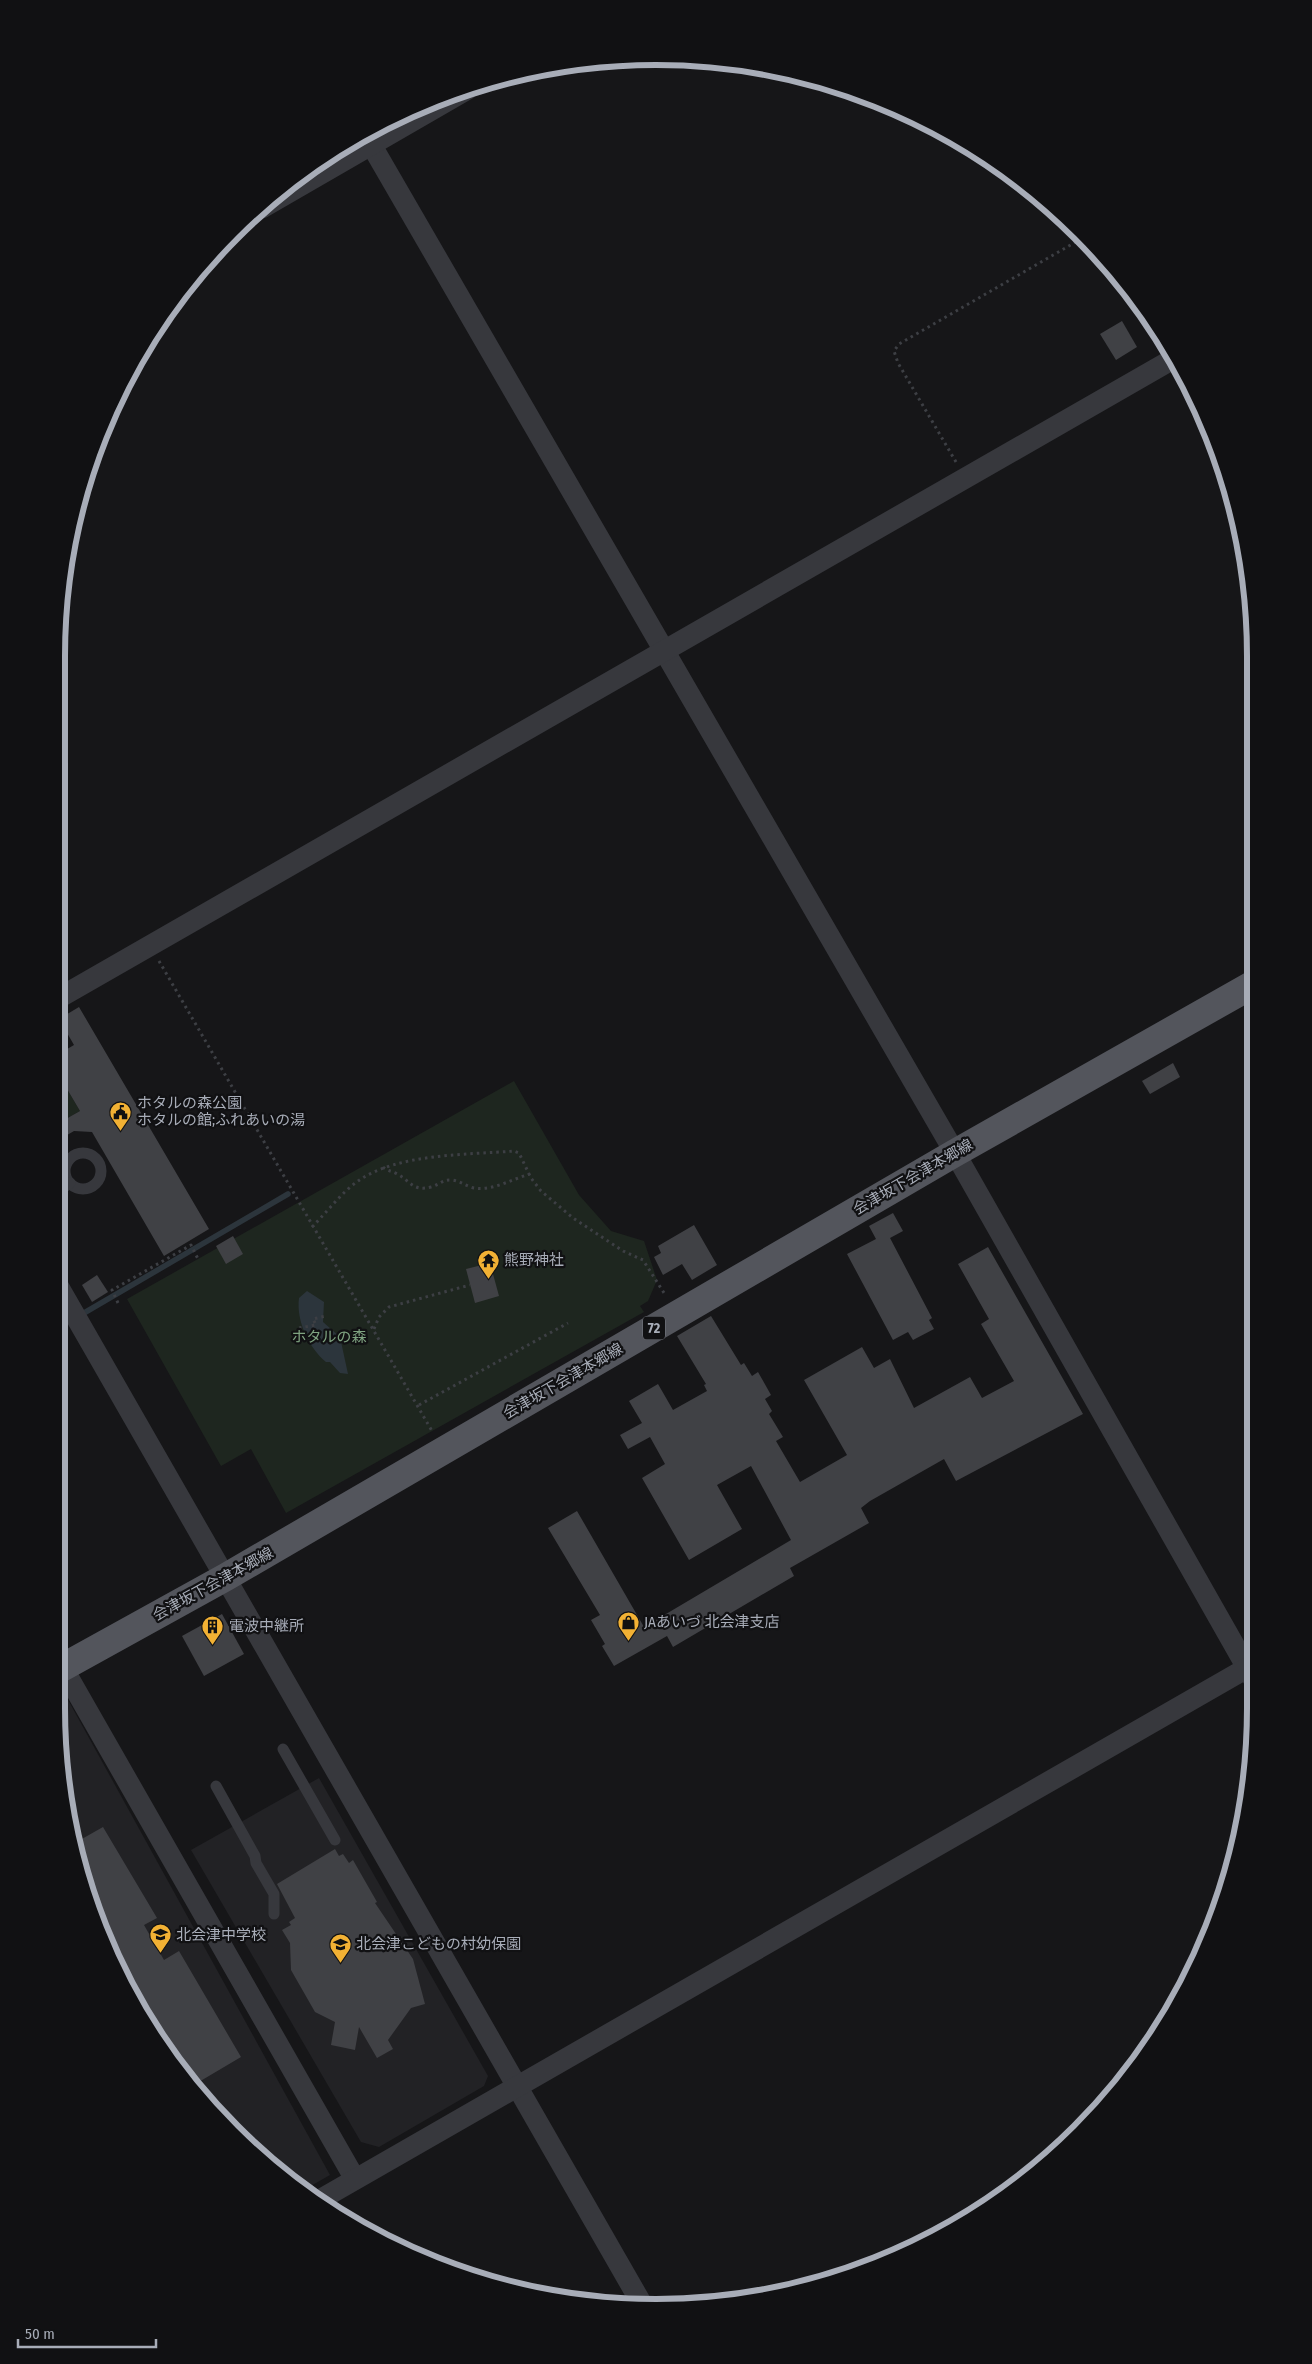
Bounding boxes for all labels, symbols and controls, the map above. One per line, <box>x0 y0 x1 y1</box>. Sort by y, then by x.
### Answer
place label: ホタルの森公園 ホタルの館;ふれあいの湯 <box>137 1094 305 1129</box>
public building icon: ホタルの森公園 ホタルの館;ふれあいの湯 <box>109 1100 133 1131</box>
street label: 会津坂下会津本郷線 <box>850 1135 976 1219</box>
temple icon: 熊野神社 <box>476 1248 500 1279</box>
place label: 熊野神社 <box>504 1251 564 1269</box>
road number: 72 <box>643 1316 665 1340</box>
park label: ホタルの森 <box>291 1328 367 1346</box>
street label: 会津坂下会津本郷線 <box>500 1339 626 1423</box>
street label: 会津坂下会津本郷線 <box>150 1543 276 1625</box>
shop icon: JAあいづ 北会津支店 <box>616 1610 640 1641</box>
place label: JAあいづ 北会津支店 <box>644 1613 780 1631</box>
building icon: 電波中継所 <box>201 1614 225 1645</box>
place label: 電波中継所 <box>229 1617 304 1635</box>
school or university icon: 北会津中学校 <box>148 1923 172 1954</box>
place label: 北会津中学校 <box>176 1926 266 1944</box>
school or university icon: 北会津こどもの村幼保園 <box>328 1932 352 1963</box>
place label: 北会津こどもの村幼保園 <box>356 1935 521 1953</box>
scale bar <box>18 2316 155 2348</box>
text: 50 m <box>25 2325 55 2343</box>

